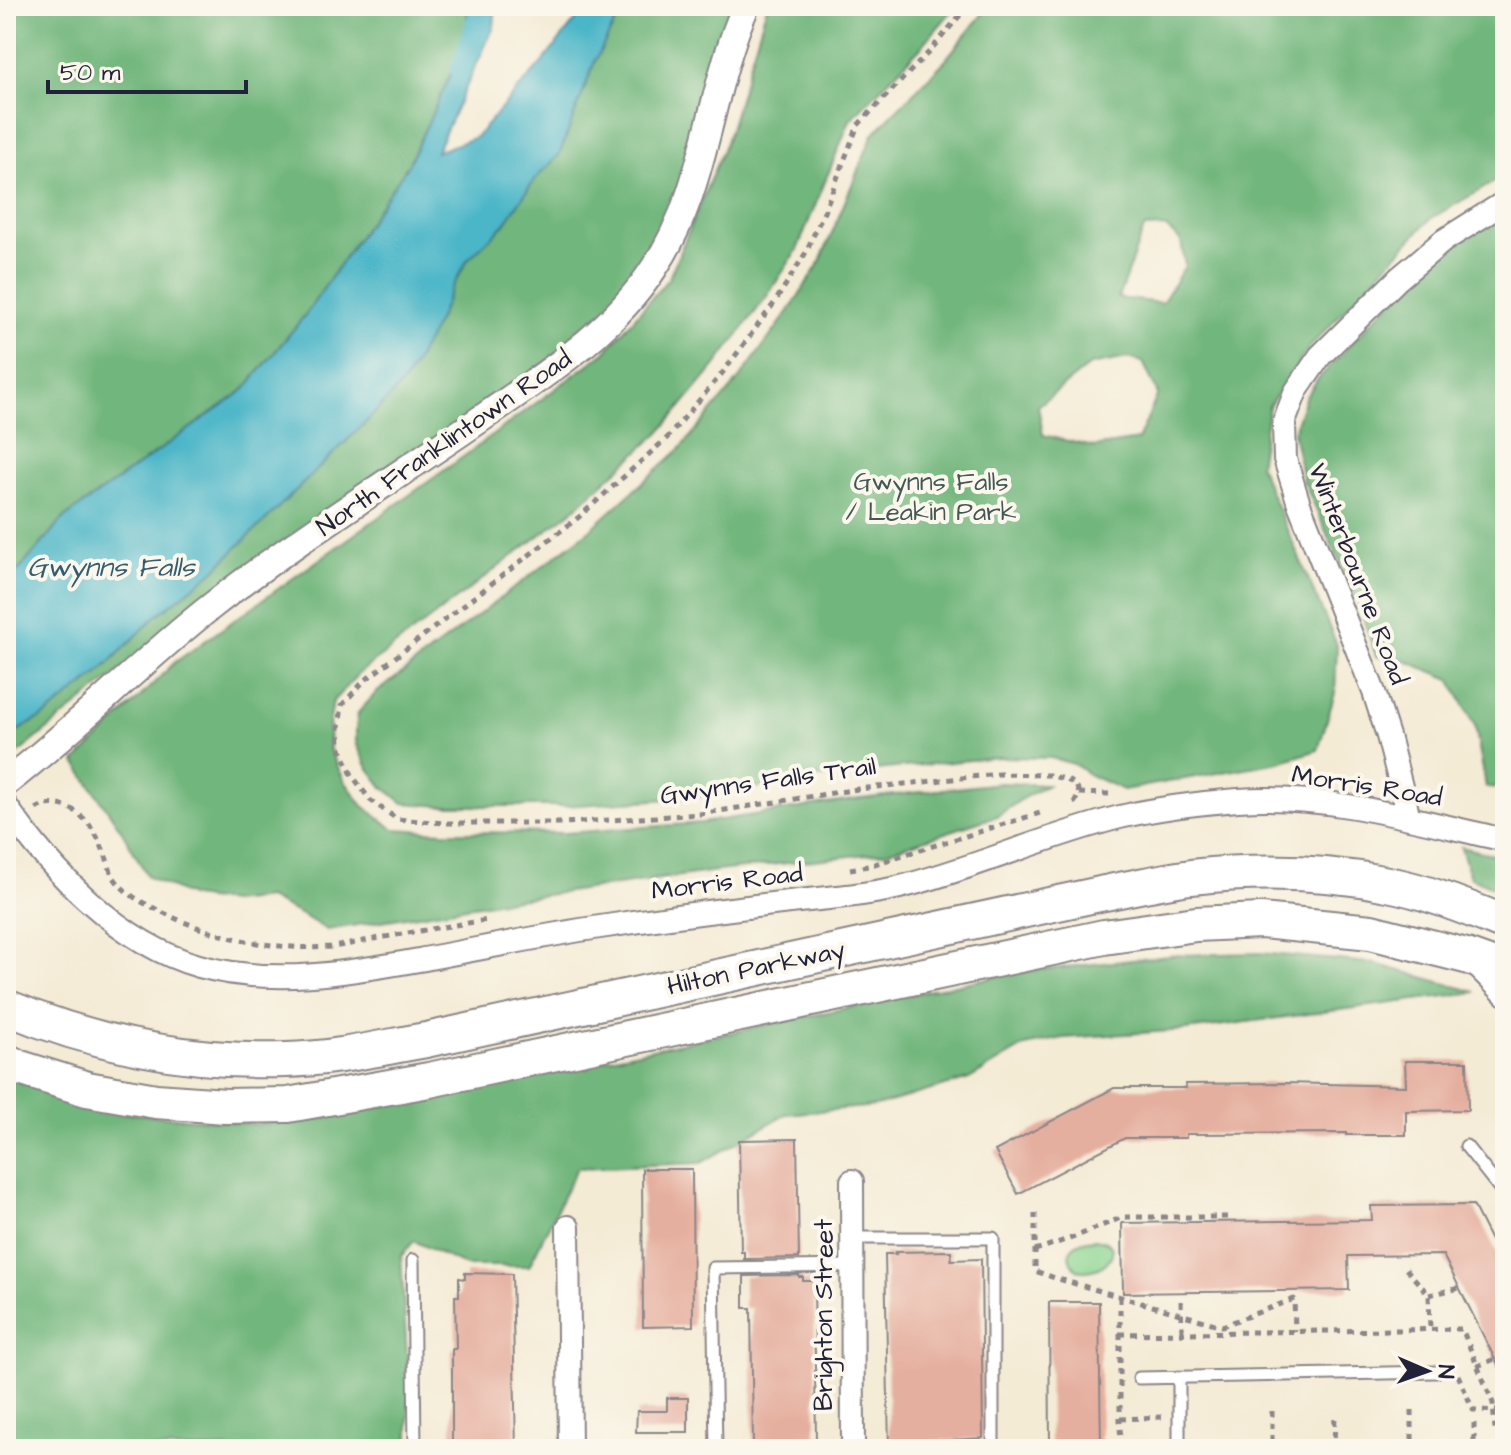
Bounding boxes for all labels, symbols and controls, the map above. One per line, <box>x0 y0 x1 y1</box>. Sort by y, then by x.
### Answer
scale bar <box>48 44 246 94</box>
text: 50 m <box>60 56 121 90</box>
street label: North Franklintown Road <box>309 341 579 545</box>
street label: Winterbourne Road <box>1299 458 1417 690</box>
park label: Gwynns Falls / Leakin Park <box>846 464 1017 530</box>
water label: Gwynns Falls <box>27 548 197 588</box>
street label: Gwynns Falls Trail <box>658 748 878 816</box>
street label: Morris Road <box>1289 756 1445 816</box>
street label: Morris Road <box>649 855 805 909</box>
street label: Hilton Parkway <box>664 932 849 1006</box>
street label: Brighton Street <box>806 1219 844 1411</box>
north arrow <box>1387 1331 1467 1411</box>
text: N <box>1430 1364 1461 1379</box>

